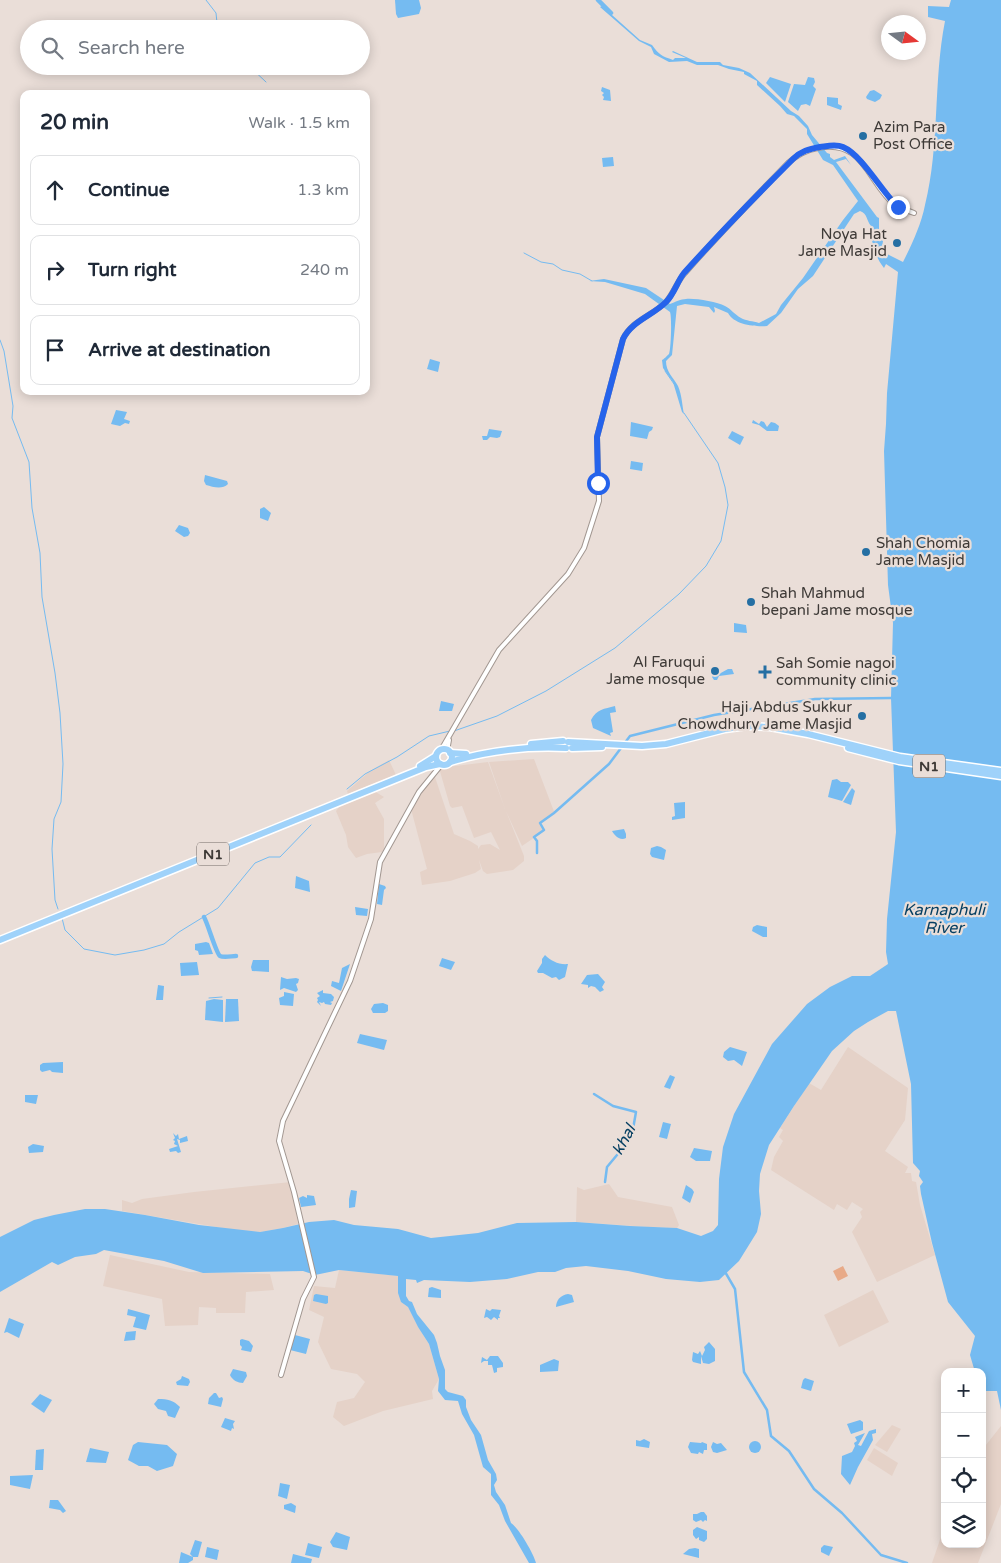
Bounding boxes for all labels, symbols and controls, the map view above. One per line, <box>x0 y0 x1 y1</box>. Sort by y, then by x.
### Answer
north arrow <box>881 15 926 60</box>
search box <box>20 20 370 75</box>
icon: search <box>38 34 66 62</box>
text: Search here <box>78 37 185 59</box>
text: 20 min <box>40 110 109 135</box>
text: Walk · 1.5 km <box>248 113 350 133</box>
place label: Azim Para Post Office <box>873 118 953 153</box>
marker: Azim Para Post Office <box>857 130 869 142</box>
icon: ahead <box>41 176 69 204</box>
text: Continue <box>88 179 170 201</box>
text: 1.3 km <box>297 180 349 200</box>
route end <box>887 196 910 219</box>
place label: Noya Hat Jame Masjid <box>798 225 887 260</box>
marker: Noya Hat Jame Masjid <box>891 237 903 249</box>
icon: right <box>41 256 69 284</box>
text: Turn right <box>88 259 176 281</box>
text: 240 m <box>300 260 349 280</box>
icon: arrive <box>41 336 69 364</box>
text: Arrive at destination <box>88 339 271 361</box>
route start <box>587 472 610 495</box>
place label: Shah Chomia Jame Masjid <box>876 534 970 569</box>
marker: Shah Chomia Jame Masjid <box>860 546 872 558</box>
place label: Shah Mahmud bepani Jame mosque <box>761 584 912 619</box>
marker: Shah Mahmud bepani Jame mosque <box>745 596 757 608</box>
place label: Al Faruqui Jame mosque <box>606 653 705 688</box>
place label: Sah Somie nagoi community clinic <box>776 654 896 689</box>
marker: Al Faruqui Jame mosque <box>709 665 721 677</box>
marker: Sah Somie nagoi community clinic <box>758 665 772 679</box>
place label: Haji Abdus Sukkur Chowdhury Jame Masjid <box>678 698 852 733</box>
marker: Haji Abdus Sukkur Chowdhury Jame Masjid <box>856 710 868 722</box>
road number: N1 <box>913 754 945 778</box>
road number: N1 <box>197 842 229 866</box>
water label: Karnaphuli River <box>903 900 987 938</box>
water label: khal <box>608 1120 641 1159</box>
map controls <box>941 1368 986 1548</box>
button: + <box>941 1368 986 1413</box>
button: − <box>941 1413 986 1458</box>
button: locate <box>941 1458 986 1503</box>
button: layers <box>941 1503 986 1548</box>

